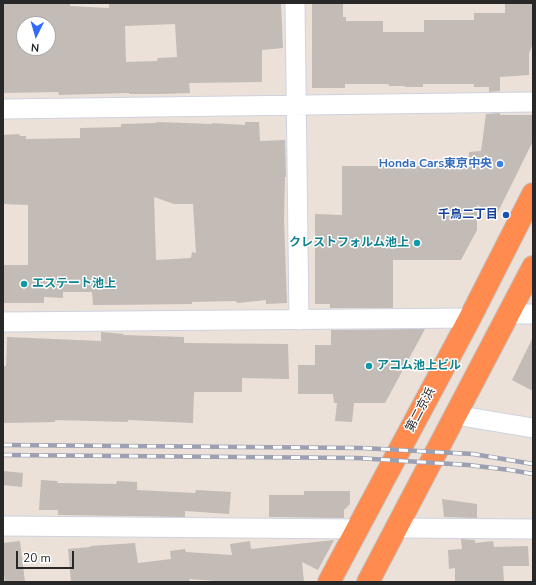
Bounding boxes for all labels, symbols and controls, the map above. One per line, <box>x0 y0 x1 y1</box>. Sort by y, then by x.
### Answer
north arrow <box>16 16 56 56</box>
text: N <box>30 40 40 55</box>
place label: Honda Cars東京中央 <box>379 157 492 171</box>
marker: Honda Cars東京中央 <box>495 159 505 169</box>
place label: 千鳥二丁目 <box>438 208 498 222</box>
marker: 千鳥二丁目 <box>501 210 511 220</box>
place label: クレストフォルム池上 <box>289 236 409 250</box>
marker: クレストフォルム池上 <box>412 238 422 248</box>
place label: エステート池上 <box>32 277 116 291</box>
marker: エステート池上 <box>19 279 29 289</box>
place label: アコム池上ビル <box>377 359 461 373</box>
marker: アコム池上ビル <box>364 361 374 371</box>
street label: 第二京浜 <box>403 385 439 435</box>
scale bar <box>18 543 76 569</box>
text: 20 m <box>23 550 51 566</box>

